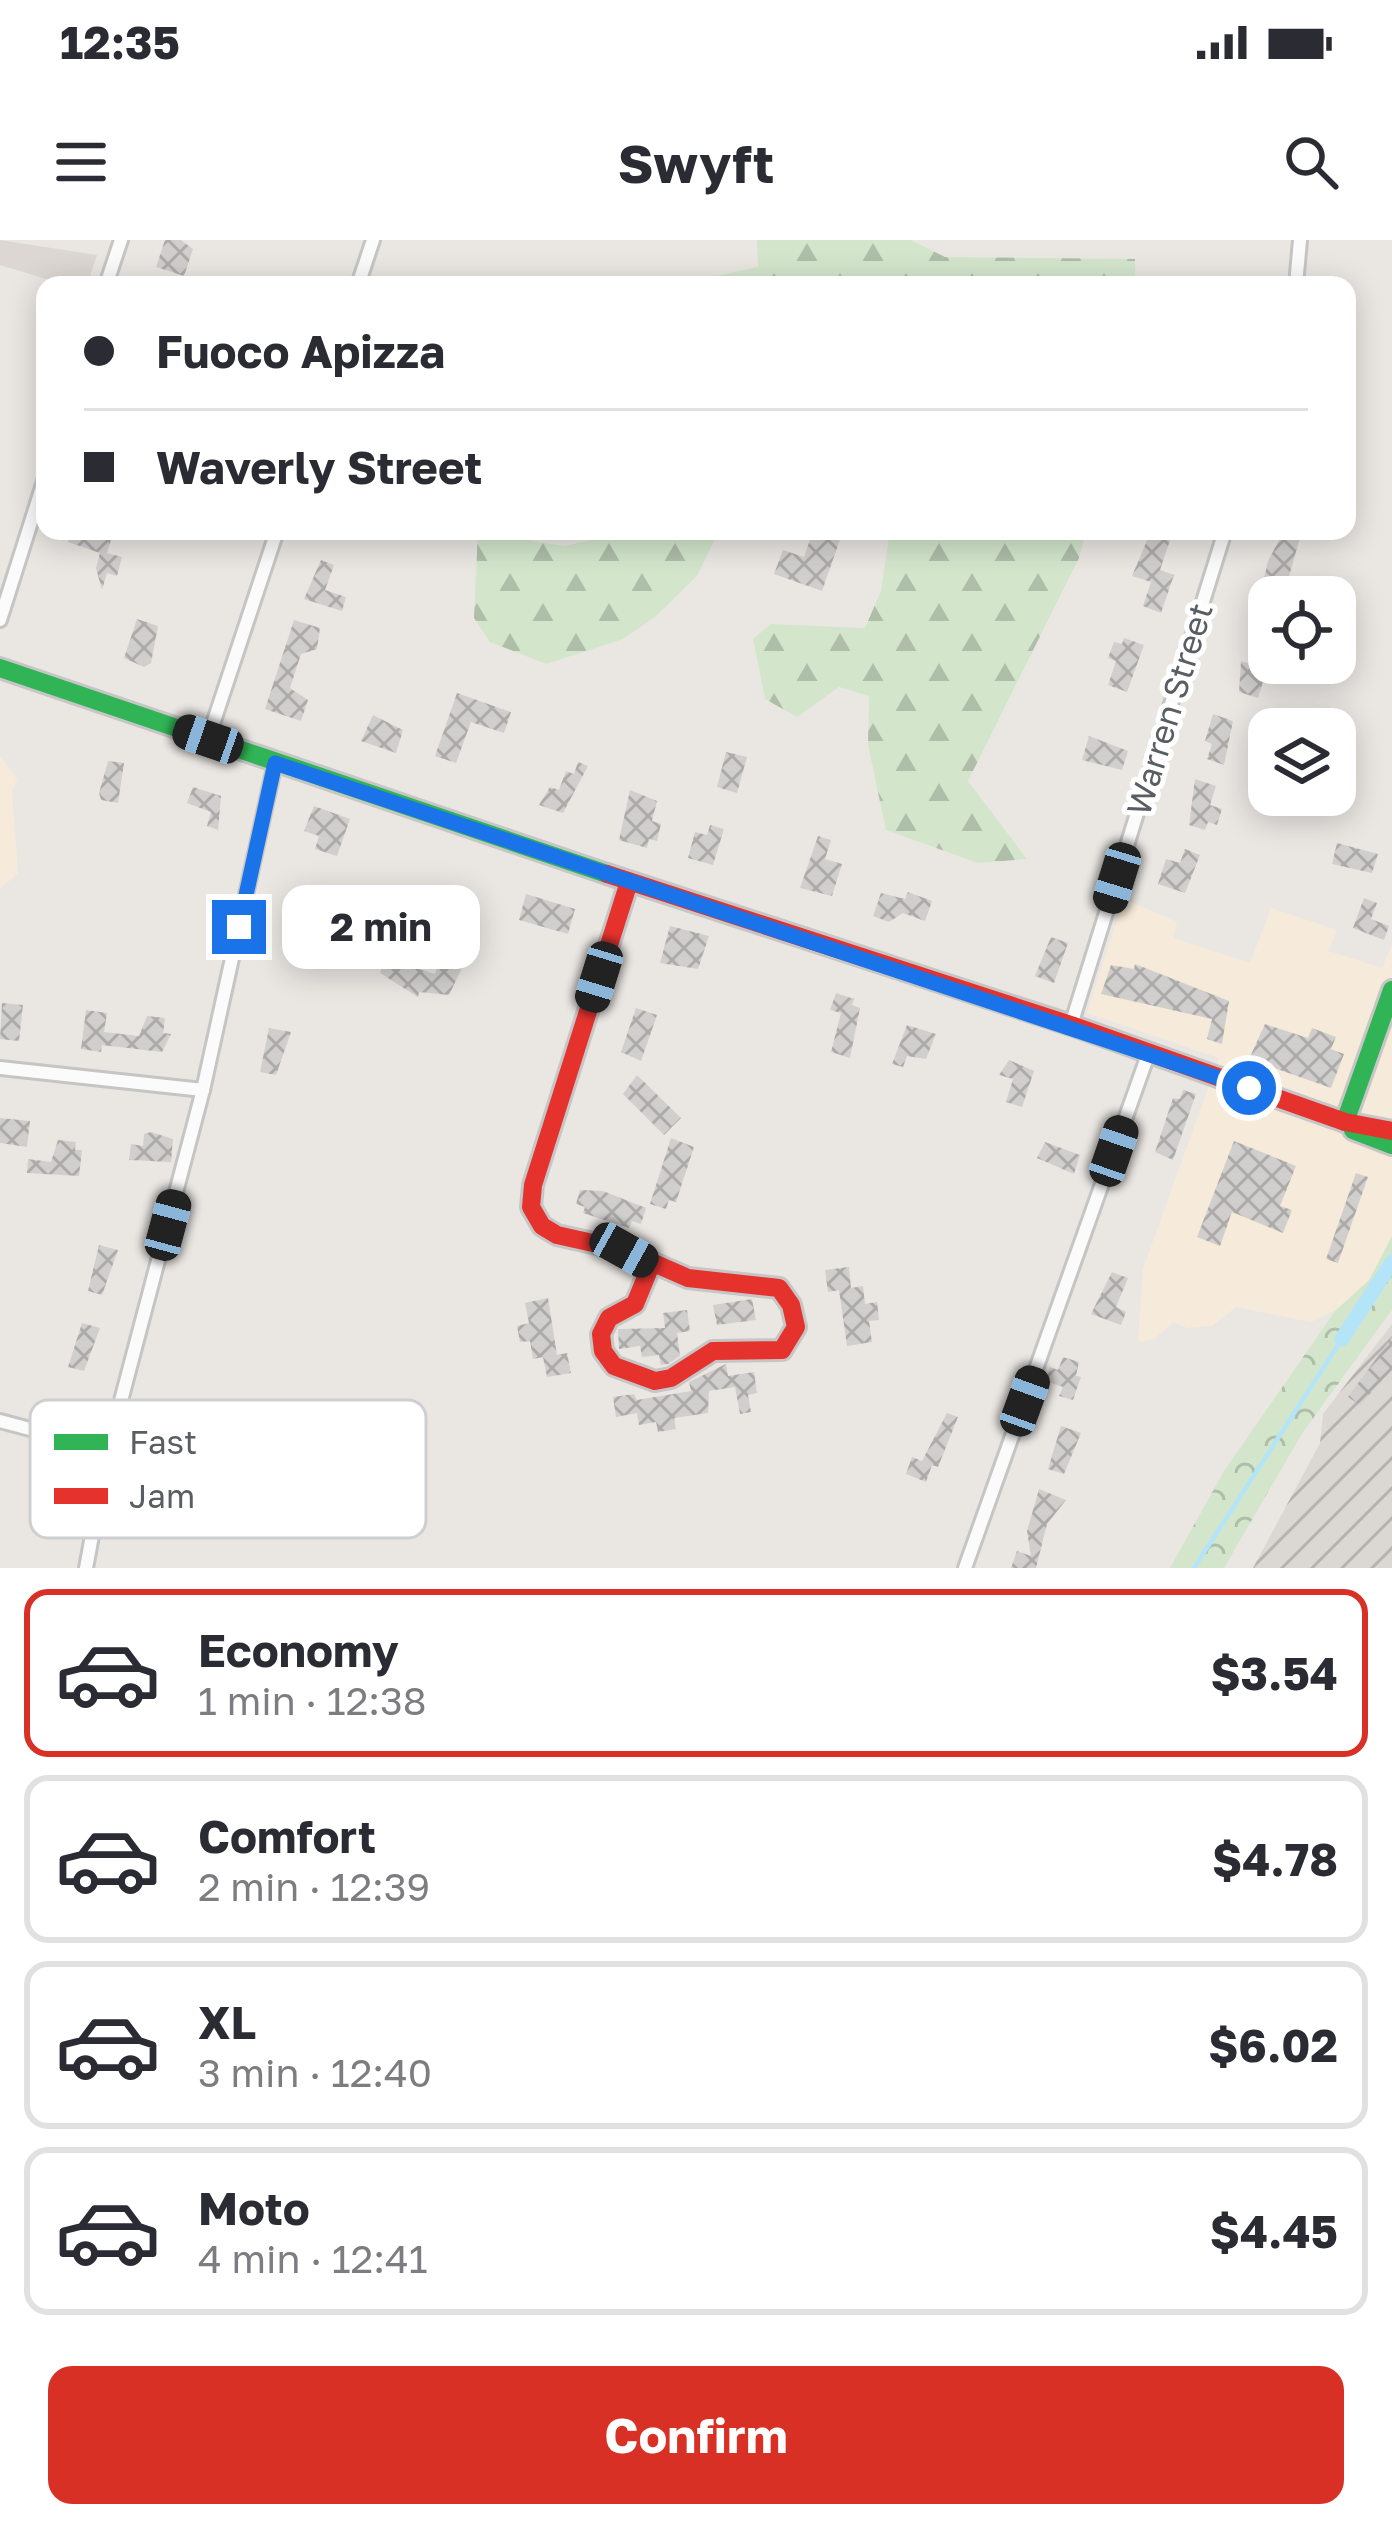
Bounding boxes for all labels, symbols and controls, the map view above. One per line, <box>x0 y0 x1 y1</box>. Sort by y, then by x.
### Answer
text: 12:35 <box>60 15 180 69</box>
icon: menu <box>48 129 114 195</box>
icon: search <box>1278 129 1344 195</box>
text: Swyft <box>618 130 774 195</box>
text: Fuoco Apizza <box>156 324 445 378</box>
text: Waverly Street <box>156 440 482 494</box>
map controls <box>1248 576 1356 816</box>
button: locate <box>1248 576 1356 684</box>
street label: Warren Street <box>1118 598 1220 820</box>
button: layers <box>1248 708 1356 816</box>
car <box>168 710 248 768</box>
car <box>1089 838 1145 918</box>
callout: 2 min <box>281 885 479 969</box>
route end <box>212 900 266 954</box>
text: 2 min <box>330 903 432 950</box>
car <box>571 937 627 1017</box>
route start <box>1222 1061 1276 1115</box>
car <box>1085 1111 1143 1191</box>
car <box>141 1186 195 1264</box>
car <box>584 1217 664 1283</box>
car <box>996 1361 1054 1441</box>
legend <box>30 1400 426 1538</box>
text: Fast <box>129 1422 197 1461</box>
text: Jam <box>129 1476 195 1515</box>
icon: car <box>54 1619 162 1727</box>
text: Economy <box>198 1623 399 1677</box>
text: $3.54 <box>1210 1646 1338 1700</box>
text: 1 min · 12:38 <box>198 1677 427 1724</box>
icon: car <box>54 1805 162 1913</box>
text: Comfort <box>198 1809 376 1863</box>
text: $4.78 <box>1212 1832 1338 1886</box>
text: 2 min · 12:39 <box>198 1863 430 1910</box>
icon: car <box>54 1991 162 2099</box>
text: XL <box>198 1995 256 2049</box>
text: $6.02 <box>1208 2018 1338 2072</box>
text: 3 min · 12:40 <box>198 2049 432 2096</box>
icon: car <box>54 2177 162 2285</box>
text: Moto <box>198 2181 310 2235</box>
text: $4.45 <box>1210 2204 1338 2258</box>
text: 4 min · 12:41 <box>198 2235 428 2282</box>
button: Confirm <box>48 2366 1344 2504</box>

